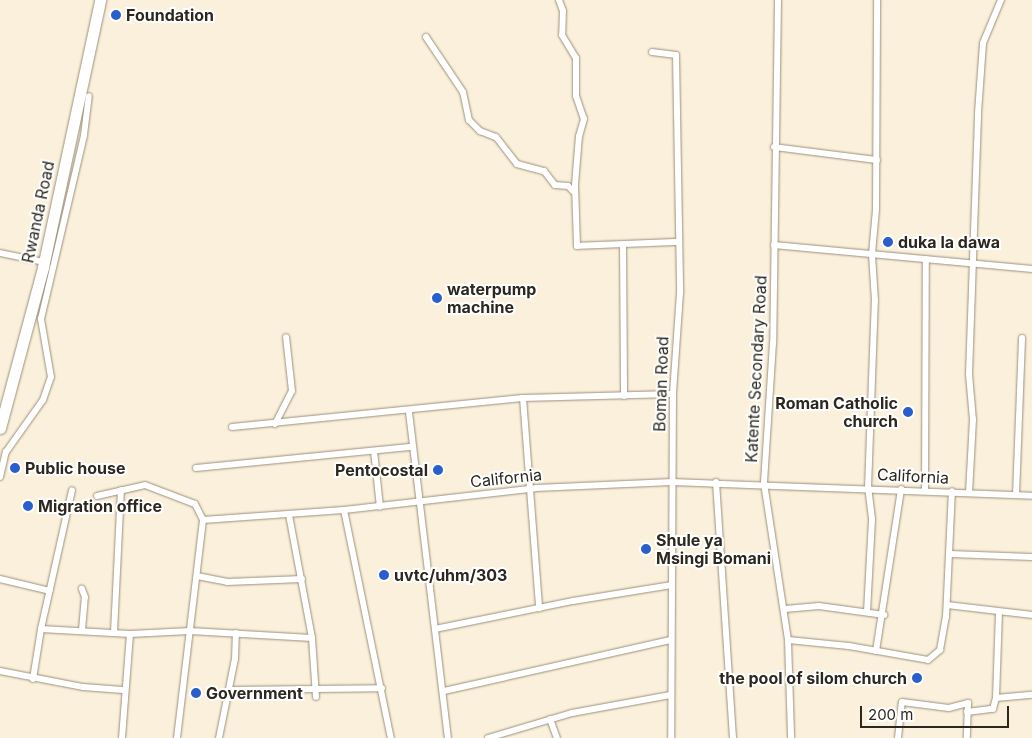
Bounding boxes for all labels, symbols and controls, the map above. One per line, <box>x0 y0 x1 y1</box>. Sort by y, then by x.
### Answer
place label: Foundation <box>126 5 214 25</box>
marker: Foundation <box>110 9 122 21</box>
street label: Rwanda Road <box>18 159 58 265</box>
place label: duka la dawa <box>898 232 1000 252</box>
marker: duka la dawa <box>882 236 894 248</box>
street label: Katente Secondary Road <box>742 275 770 463</box>
place label: waterpump machine <box>447 279 536 317</box>
marker: waterpump machine <box>431 292 443 304</box>
street label: Boman Road <box>650 336 672 432</box>
place label: Roman Catholic church <box>775 393 898 431</box>
marker: Roman Catholic church <box>902 406 914 418</box>
place label: Public house <box>25 458 126 478</box>
place label: Pentocostal <box>335 460 428 480</box>
marker: Public house <box>9 462 21 474</box>
marker: Pentocostal <box>432 464 444 476</box>
street label: California <box>469 465 543 491</box>
street label: California <box>877 465 949 487</box>
place label: Migration office <box>38 496 162 516</box>
marker: Migration office <box>22 500 34 512</box>
place label: Shule ya Msingi Bomani <box>656 530 771 568</box>
marker: Shule ya Msingi Bomani <box>640 543 652 555</box>
place label: uvtc/uhm/303 <box>394 565 507 585</box>
marker: uvtc/uhm/303 <box>378 569 390 581</box>
place label: the pool of silom church <box>719 668 907 688</box>
marker: the pool of silom church <box>911 672 923 684</box>
place label: Government <box>206 683 303 703</box>
marker: Government <box>190 687 202 699</box>
scale bar <box>862 696 1011 728</box>
text: 200 m <box>868 705 913 724</box>

